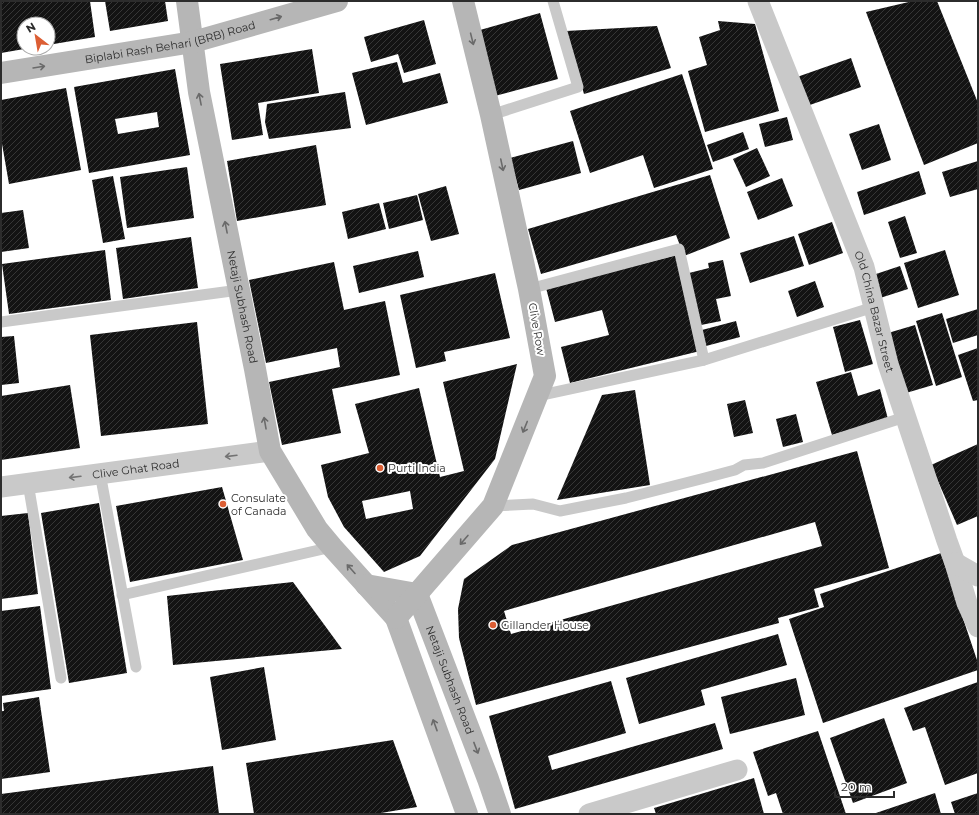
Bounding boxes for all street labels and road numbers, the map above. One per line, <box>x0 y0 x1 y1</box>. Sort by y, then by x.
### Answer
street label: Biplabi Rash Behari (BRB) Road <box>84 18 257 66</box>
street label: Netaji Subhash Road <box>224 249 261 365</box>
street label: Old China Bazar Street <box>851 249 897 375</box>
street label: Clive Row <box>525 301 549 357</box>
street label: Clive Ghat Road <box>91 456 180 482</box>
street label: Netaji Subhash Road <box>423 624 477 736</box>

